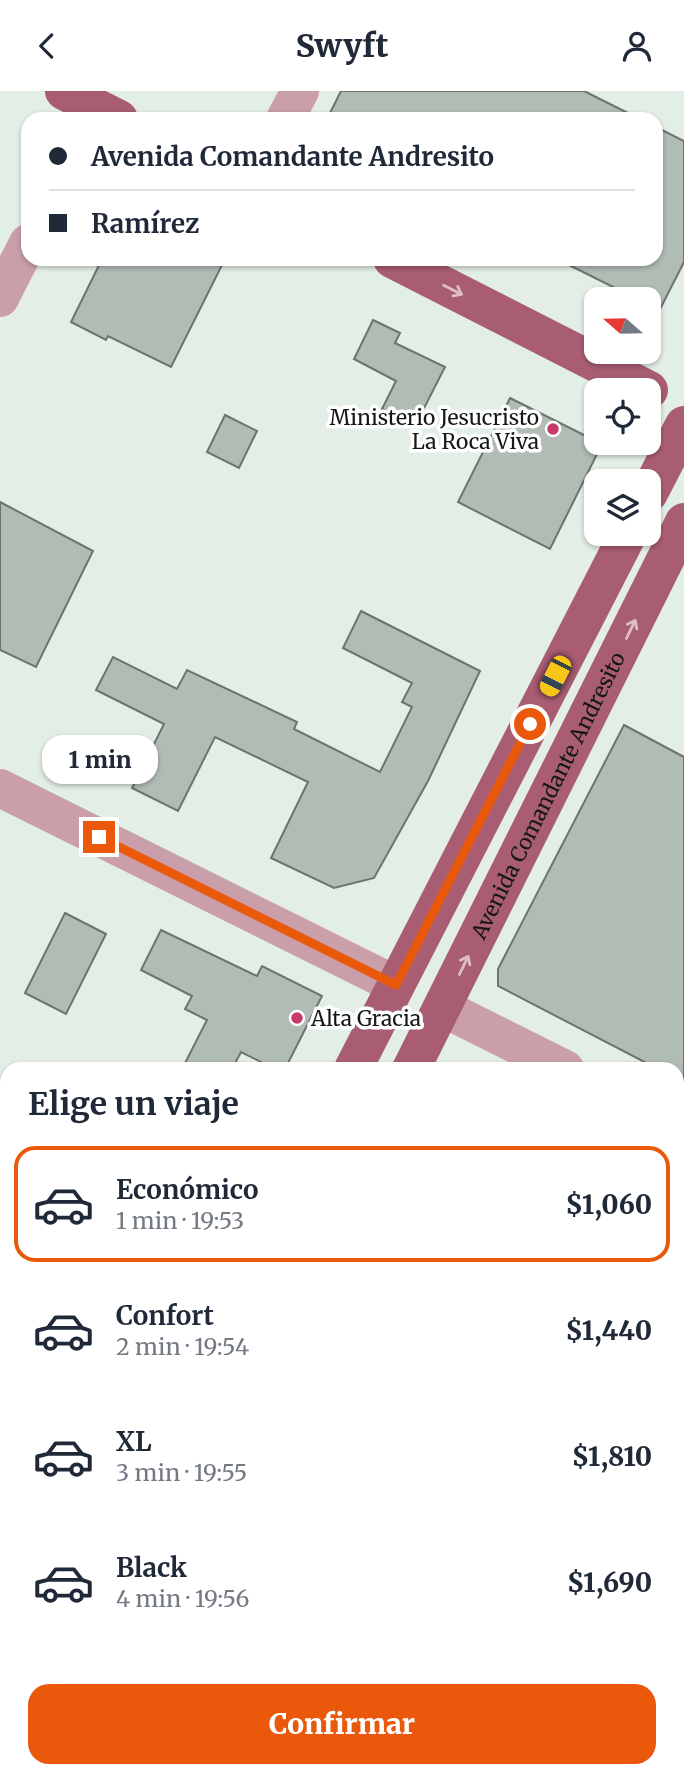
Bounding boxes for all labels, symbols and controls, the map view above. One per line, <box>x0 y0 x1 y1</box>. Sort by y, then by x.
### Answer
text: Swyft <box>295 26 389 66</box>
icon: back <box>28 27 66 65</box>
icon: person <box>618 27 656 65</box>
text: Avenida Comandante Andresito <box>91 140 494 173</box>
text: Ramírez <box>91 207 199 240</box>
one-way arrow <box>442 284 463 297</box>
north arrow <box>584 287 662 364</box>
map controls <box>584 287 661 546</box>
button: locate <box>584 378 661 455</box>
place label: Ministerio Jesucristo La Roca Viva <box>330 404 539 455</box>
marker: Ministerio Jesucristo La Roca Viva <box>545 421 561 437</box>
button: layers <box>584 469 661 546</box>
one-way arrow <box>624 619 638 640</box>
street label: Avenida Comandante Andresito <box>464 647 631 944</box>
car <box>537 653 574 699</box>
route start <box>514 708 546 740</box>
callout: 1 min <box>41 735 157 785</box>
text: 1 min <box>68 745 132 774</box>
route end <box>83 821 115 853</box>
one-way arrow <box>458 955 472 976</box>
place label: Alta Gracia <box>310 1005 421 1032</box>
marker: Alta Gracia <box>289 1010 305 1026</box>
text: Elige un viaje <box>28 1084 239 1124</box>
icon: car <box>32 1173 95 1236</box>
text: Económico <box>116 1173 259 1206</box>
text: $1,060 <box>566 1188 652 1221</box>
text: 1 min · 19:53 <box>116 1206 244 1235</box>
icon: car <box>32 1299 95 1362</box>
text: Confort <box>116 1299 214 1332</box>
text: $1,440 <box>565 1314 652 1347</box>
text: 2 min · 19:54 <box>116 1332 249 1361</box>
icon: car <box>32 1425 95 1488</box>
text: XL <box>116 1425 152 1458</box>
text: $1,810 <box>572 1440 652 1473</box>
text: 3 min · 19:55 <box>116 1458 247 1487</box>
icon: car <box>32 1551 95 1614</box>
text: Black <box>116 1551 187 1584</box>
text: $1,690 <box>567 1566 652 1599</box>
text: 4 min · 19:56 <box>116 1584 249 1613</box>
button: Confirmar <box>28 1684 656 1764</box>

